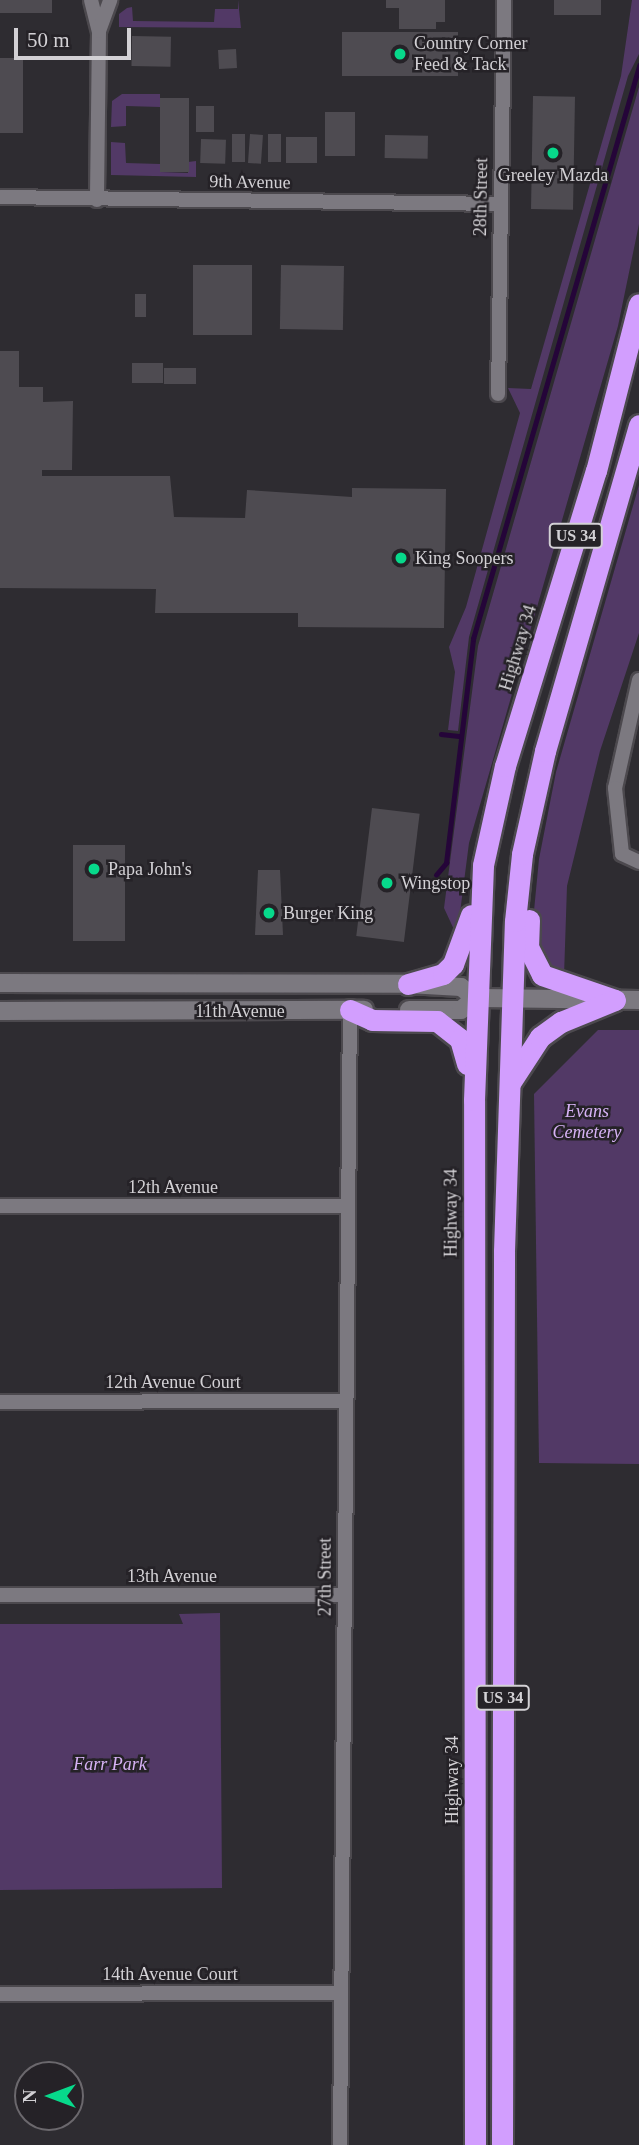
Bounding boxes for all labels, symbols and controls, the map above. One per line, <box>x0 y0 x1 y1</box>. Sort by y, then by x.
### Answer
scale bar <box>18 14 135 58</box>
text: 50 m <box>27 28 70 52</box>
place label: Country Corner Feed & Tack <box>414 33 527 76</box>
marker: Country Corner Feed & Tack <box>392 46 408 62</box>
marker: Greeley Mazda <box>545 145 561 161</box>
street label: 28th Street <box>470 158 492 236</box>
place label: Greeley Mazda <box>498 164 608 186</box>
street label: 9th Avenue <box>209 170 291 194</box>
road number: US 34 <box>548 524 604 548</box>
place label: King Soopers <box>415 547 513 569</box>
marker: King Soopers <box>393 550 409 566</box>
street label: Highway 34 <box>495 603 541 693</box>
place label: Papa John's <box>108 858 192 880</box>
marker: Papa John's <box>86 861 102 877</box>
place label: Wingstop <box>401 872 470 894</box>
marker: Wingstop <box>379 875 395 891</box>
place label: Burger King <box>283 902 373 924</box>
marker: Burger King <box>261 905 277 921</box>
street label: 11th Avenue <box>195 1000 285 1022</box>
park label: Evans Cemetery <box>553 1101 621 1144</box>
street label: Highway 34 <box>440 1169 462 1257</box>
street label: 12th Avenue <box>127 1176 219 1198</box>
street label: 12th Avenue Court <box>105 1371 241 1393</box>
street label: 27th Street <box>314 1538 336 1616</box>
street label: 13th Avenue <box>126 1565 218 1587</box>
road number: US 34 <box>475 1686 531 1710</box>
street label: Highway 34 <box>441 1736 463 1824</box>
park label: Farr Park <box>73 1753 147 1775</box>
street label: 14th Avenue Court <box>102 1963 238 1985</box>
north arrow <box>14 2061 84 2131</box>
text: N <box>19 2089 40 2103</box>

